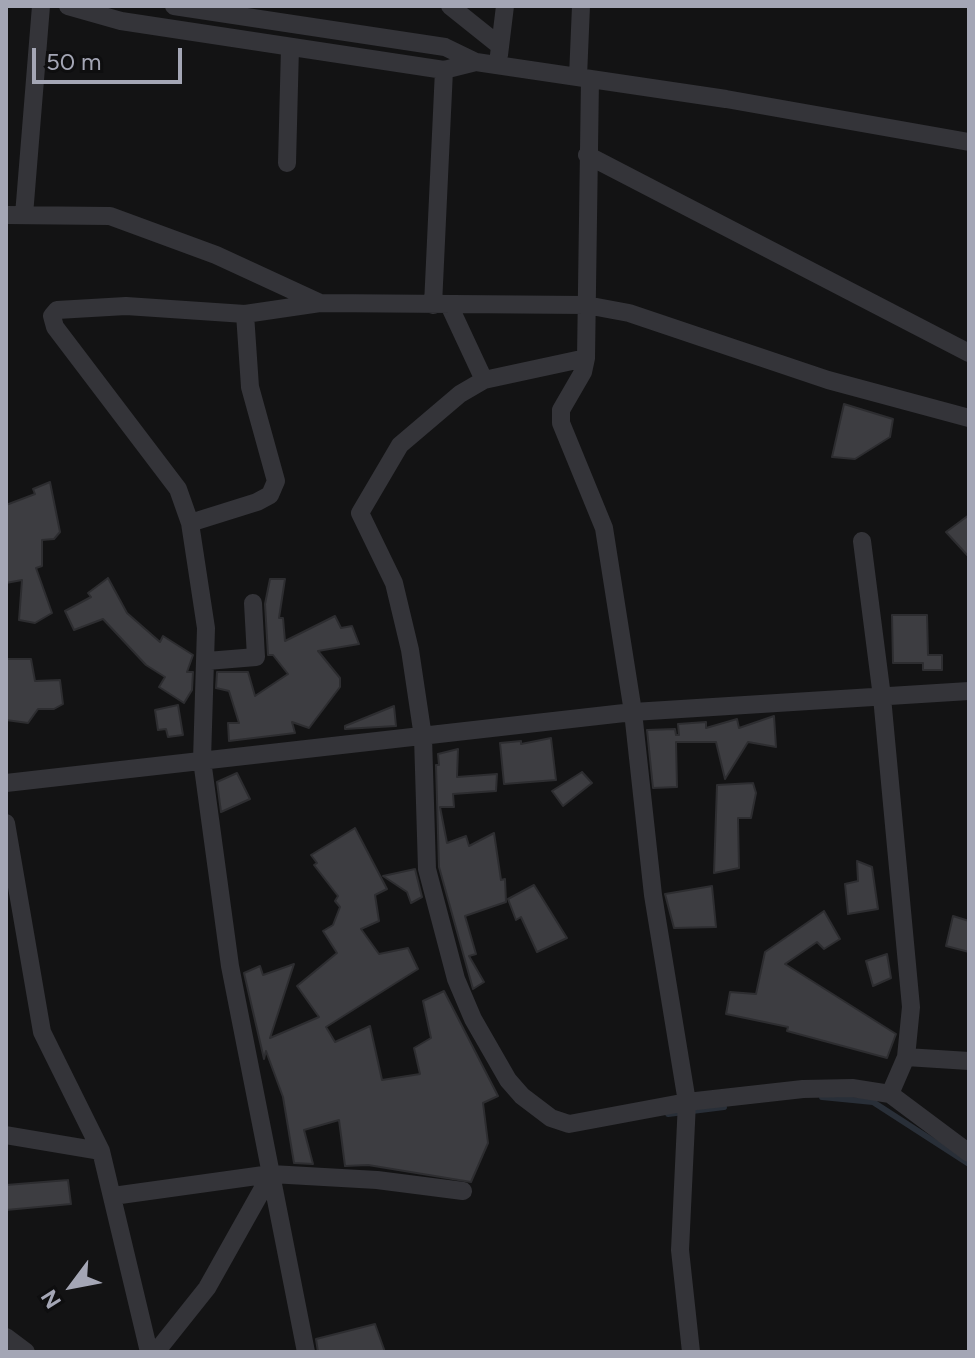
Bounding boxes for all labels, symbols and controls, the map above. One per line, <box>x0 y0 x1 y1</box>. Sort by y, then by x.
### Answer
scale bar <box>36 32 186 82</box>
text: 50 m <box>46 47 102 76</box>
north arrow <box>32 1246 112 1326</box>
text: N <box>35 1285 67 1313</box>

